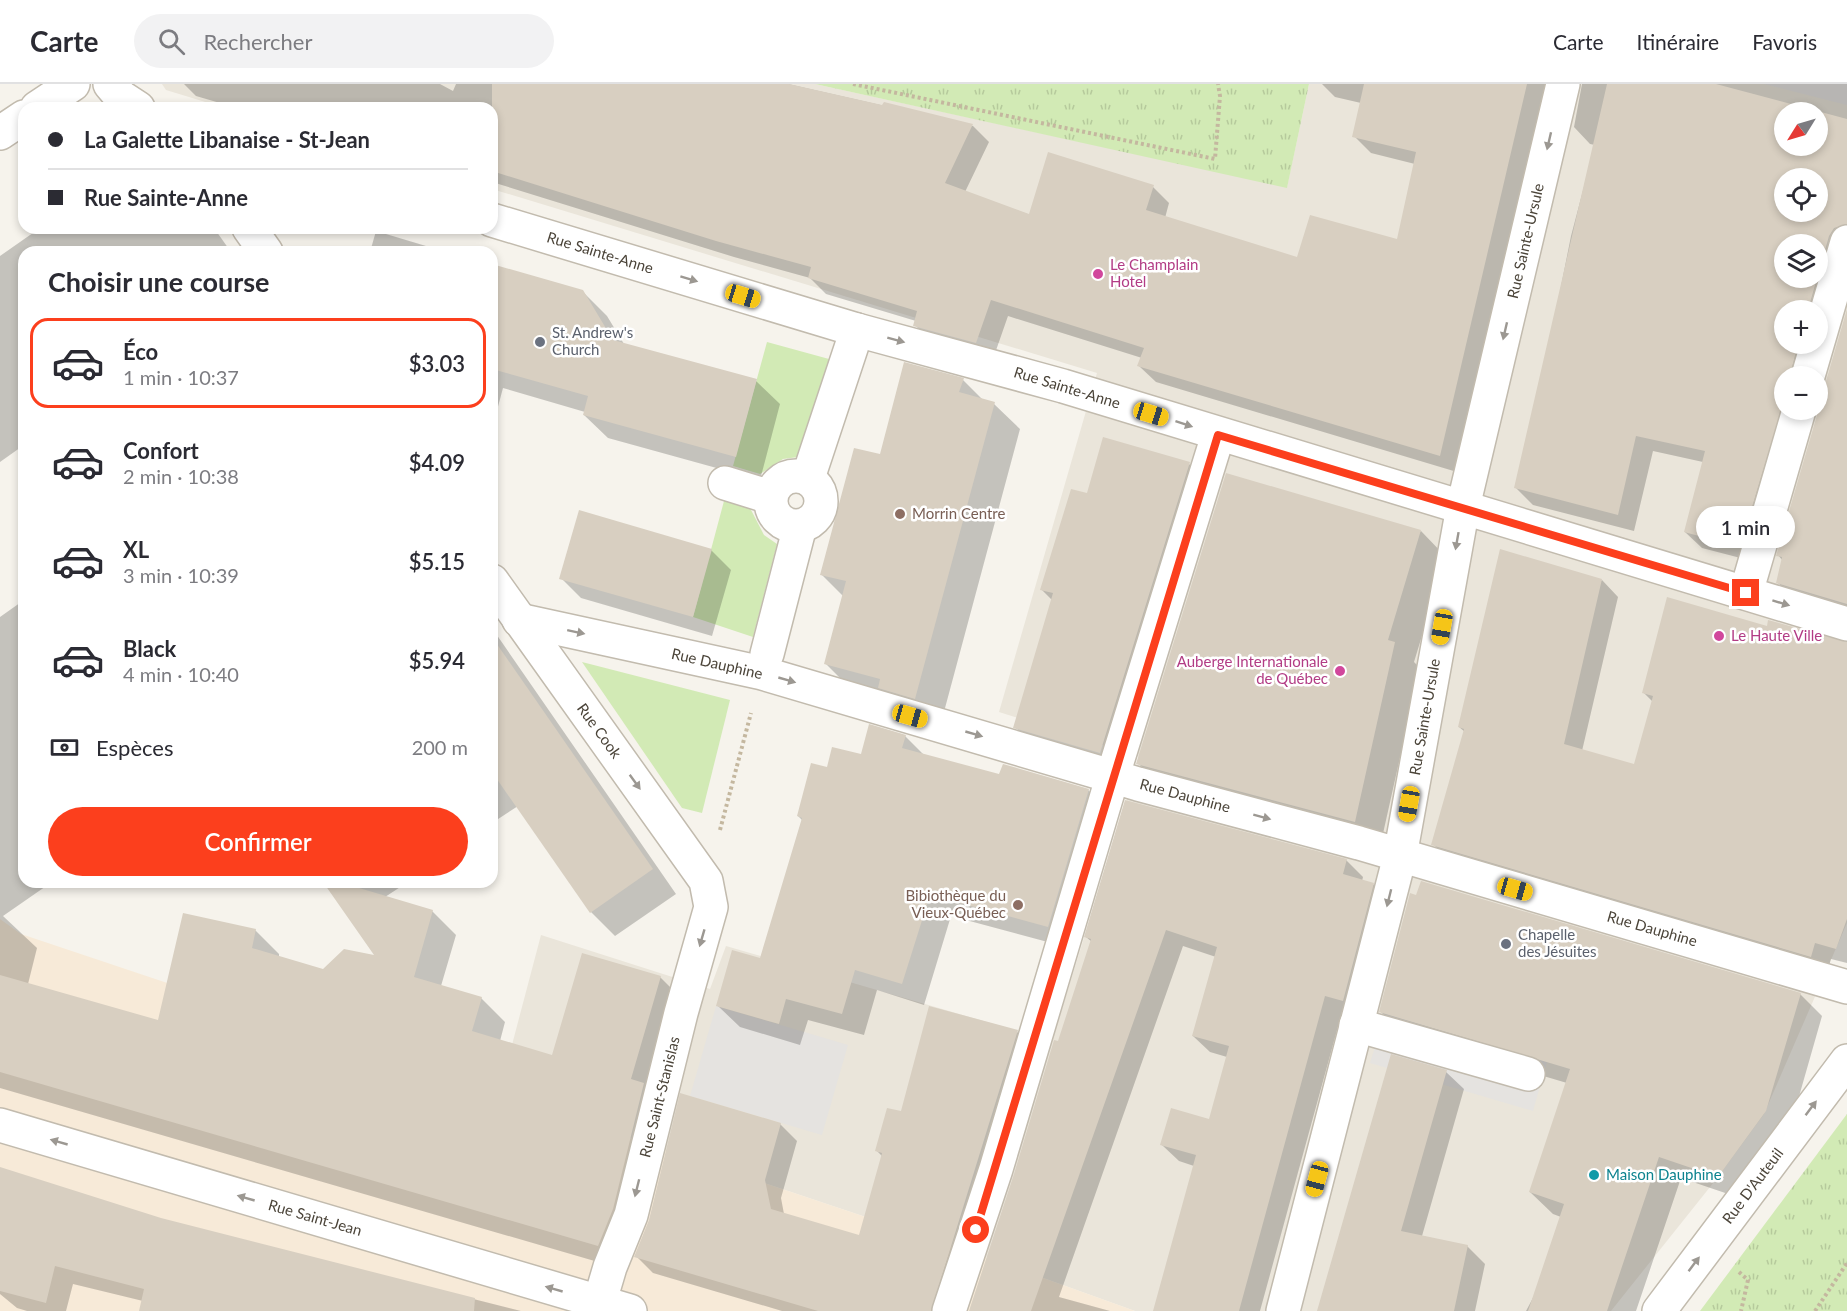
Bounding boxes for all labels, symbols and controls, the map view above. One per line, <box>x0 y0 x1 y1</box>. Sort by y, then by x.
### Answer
search box <box>134 14 554 68</box>
text: Carte <box>30 24 98 58</box>
icon: search <box>155 25 188 58</box>
text: Rechercher <box>203 28 312 55</box>
text: Carte <box>1553 29 1604 54</box>
text: Itinéraire <box>1637 29 1719 54</box>
text: Favoris <box>1752 29 1817 54</box>
north arrow <box>1774 102 1828 156</box>
map controls <box>1774 102 1828 420</box>
text: La Galette Libanaise - St-Jean <box>84 126 370 153</box>
one-way arrow <box>1544 132 1554 150</box>
button: locate <box>1774 168 1828 222</box>
street label: Rue Sainte-Ursule <box>1503 181 1547 300</box>
text: Rue Sainte-Anne <box>84 184 248 211</box>
street label: Rue Sainte-Anne <box>545 227 656 277</box>
button: layers <box>1774 234 1828 288</box>
place label: Le Champlain Hotel <box>1110 255 1198 290</box>
text: Choisir une course <box>48 265 270 298</box>
marker: Le Champlain Hotel <box>1091 267 1105 281</box>
one-way arrow <box>680 275 698 284</box>
car <box>723 282 763 310</box>
button: + <box>1774 300 1828 354</box>
one-way arrow <box>1499 322 1509 340</box>
place label: St. Andrew's Church <box>552 323 633 358</box>
marker: St. Andrew's Church <box>533 335 547 349</box>
icon: car <box>51 336 105 390</box>
one-way arrow <box>887 336 905 346</box>
text: Éco <box>123 338 158 365</box>
text: $3.03 <box>409 350 465 377</box>
street label: Rue Sainte-Anne <box>1012 362 1123 412</box>
text: 1 min · 10:37 <box>123 365 239 389</box>
button: − <box>1774 366 1828 420</box>
car <box>1131 400 1171 428</box>
one-way arrow <box>1175 420 1193 430</box>
icon: car <box>51 435 105 489</box>
text: Confort <box>123 437 199 464</box>
text: $4.09 <box>409 449 465 476</box>
text: 2 min · 10:38 <box>123 464 239 488</box>
place label: Morrin Centre <box>912 504 1006 522</box>
callout: 1 min <box>1696 506 1796 548</box>
marker: Morrin Centre <box>893 507 907 521</box>
text: 1 min <box>1721 515 1770 539</box>
one-way arrow <box>1452 532 1461 551</box>
icon: car <box>51 534 105 588</box>
text: XL <box>123 536 149 563</box>
text: $5.15 <box>409 548 465 575</box>
text: 3 min · 10:39 <box>123 563 239 587</box>
route end <box>1732 579 1759 606</box>
one-way arrow <box>1772 599 1790 608</box>
car <box>1430 608 1454 646</box>
place label: Le Haute Ville <box>1731 626 1822 644</box>
one-way arrow <box>567 628 586 637</box>
marker: Le Haute Ville <box>1712 629 1726 643</box>
icon: car <box>51 633 105 687</box>
text: Black <box>123 635 176 662</box>
street label: Rue Dauphine <box>670 644 765 682</box>
text: $5.94 <box>409 647 465 674</box>
place label: Auberge Internationale de Québec <box>1177 652 1328 687</box>
street label: Rue Sainte-Ursule <box>1405 657 1443 776</box>
text: 4 min · 10:40 <box>123 662 239 686</box>
marker: Auberge Internationale de Québec <box>1333 664 1347 678</box>
one-way arrow <box>778 676 796 685</box>
street label: Rue Cook <box>574 699 626 762</box>
car <box>890 702 930 730</box>
one-way arrow <box>965 730 983 739</box>
icon: cash <box>48 731 81 764</box>
text: Espèces <box>96 734 173 761</box>
text: 200 m <box>412 735 468 759</box>
street label: Rue Dauphine <box>1138 774 1233 816</box>
one-way arrow <box>629 775 641 790</box>
car <box>1397 785 1421 823</box>
button: Confirmer <box>48 807 468 876</box>
one-way arrow <box>1253 813 1271 822</box>
car <box>1495 875 1535 903</box>
place label: Bibiothèque du Vieux-Québec <box>906 886 1006 921</box>
one-way arrow <box>1384 889 1393 907</box>
marker: Bibiothèque du Vieux-Québec <box>1011 898 1025 912</box>
street label: Rue Dauphine <box>1605 907 1699 950</box>
place label: Chapelle des Jésuites <box>1518 925 1596 960</box>
one-way arrow <box>697 929 706 947</box>
marker: Chapelle des Jésuites <box>1499 937 1513 951</box>
street label: Rue Saint-Stanislas <box>635 1034 683 1159</box>
one-way arrow <box>1805 1101 1817 1117</box>
one-way arrow <box>50 1137 68 1146</box>
street label: Rue D'Auteuil <box>1718 1144 1786 1227</box>
car <box>1304 1159 1330 1199</box>
place label: Maison Dauphine <box>1606 1165 1722 1183</box>
marker: Maison Dauphine <box>1587 1168 1601 1182</box>
one-way arrow <box>632 1179 642 1197</box>
one-way arrow <box>237 1193 255 1202</box>
street label: Rue Saint-Jean <box>266 1195 364 1239</box>
route start <box>962 1216 989 1243</box>
one-way arrow <box>1688 1257 1700 1273</box>
one-way arrow <box>545 1283 563 1293</box>

